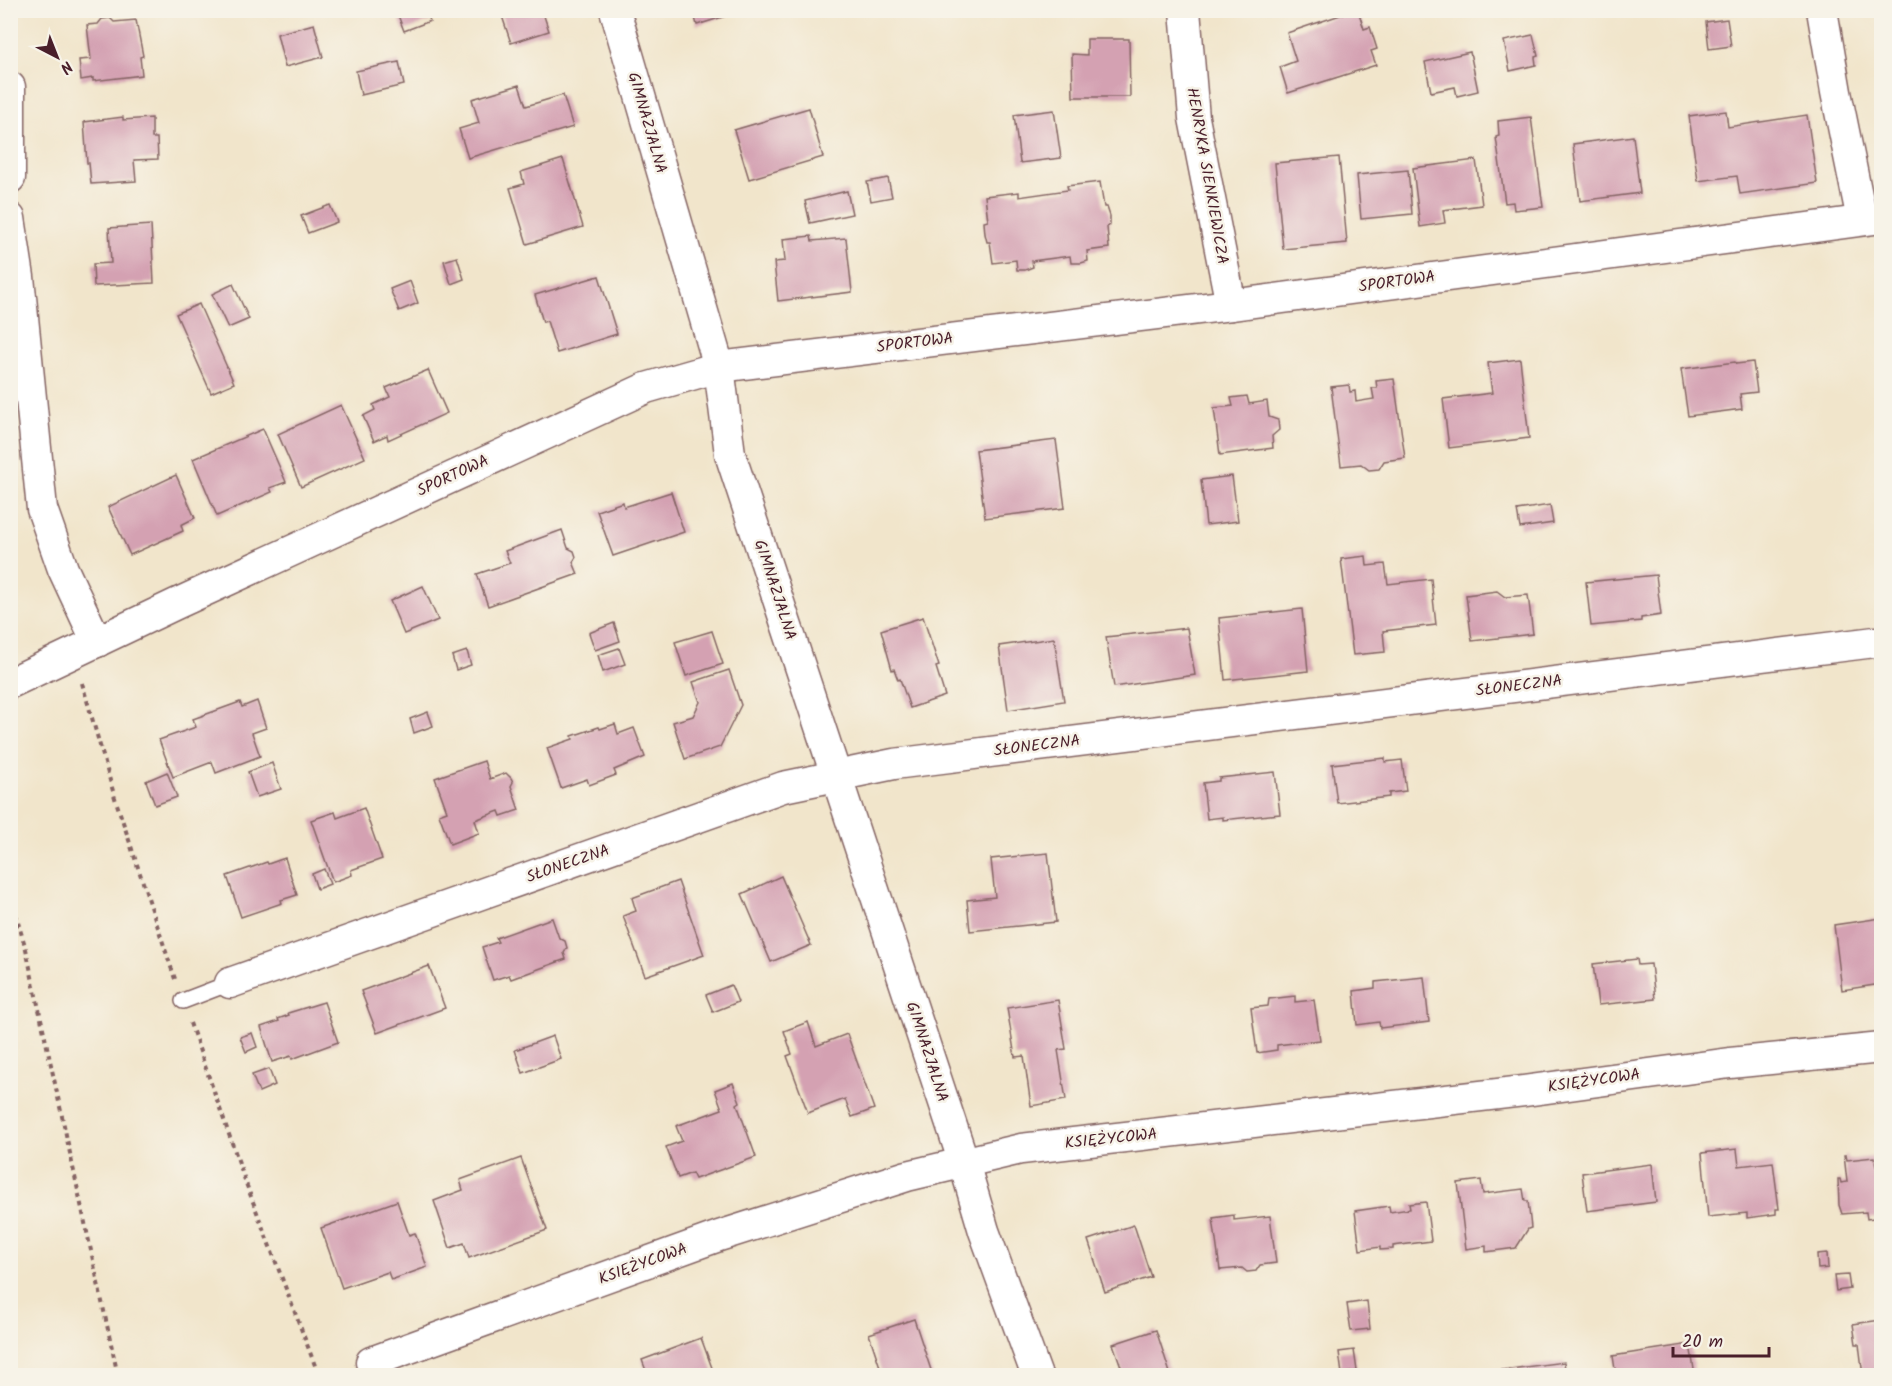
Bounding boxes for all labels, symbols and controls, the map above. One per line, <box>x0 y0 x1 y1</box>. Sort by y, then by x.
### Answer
north arrow <box>27 27 87 87</box>
text: N <box>54 54 78 80</box>
street label: GIMNAZJALNA <box>621 69 673 177</box>
street label: HENRYKA SIENKIEWICZA <box>1179 86 1235 267</box>
street label: SPORTOWA <box>1357 264 1437 300</box>
street label: SPORTOWA <box>875 326 955 360</box>
street label: SPORTOWA <box>413 448 493 504</box>
street label: GIMNAZJALNA <box>747 537 803 644</box>
street label: SŁONECZNA <box>1474 668 1564 704</box>
street label: SŁONECZNA <box>992 728 1082 764</box>
street label: SŁONECZNA <box>523 838 613 890</box>
street label: GIMNAZJALNA <box>899 999 955 1106</box>
street label: KSIĘŻYCOWA <box>1546 1062 1642 1100</box>
street label: KSIĘŻYCOWA <box>1063 1122 1159 1156</box>
street label: KSIĘŻYCOWA <box>595 1236 691 1292</box>
scale bar <box>1673 1320 1769 1358</box>
text: 20 m <box>1682 1328 1723 1357</box>

